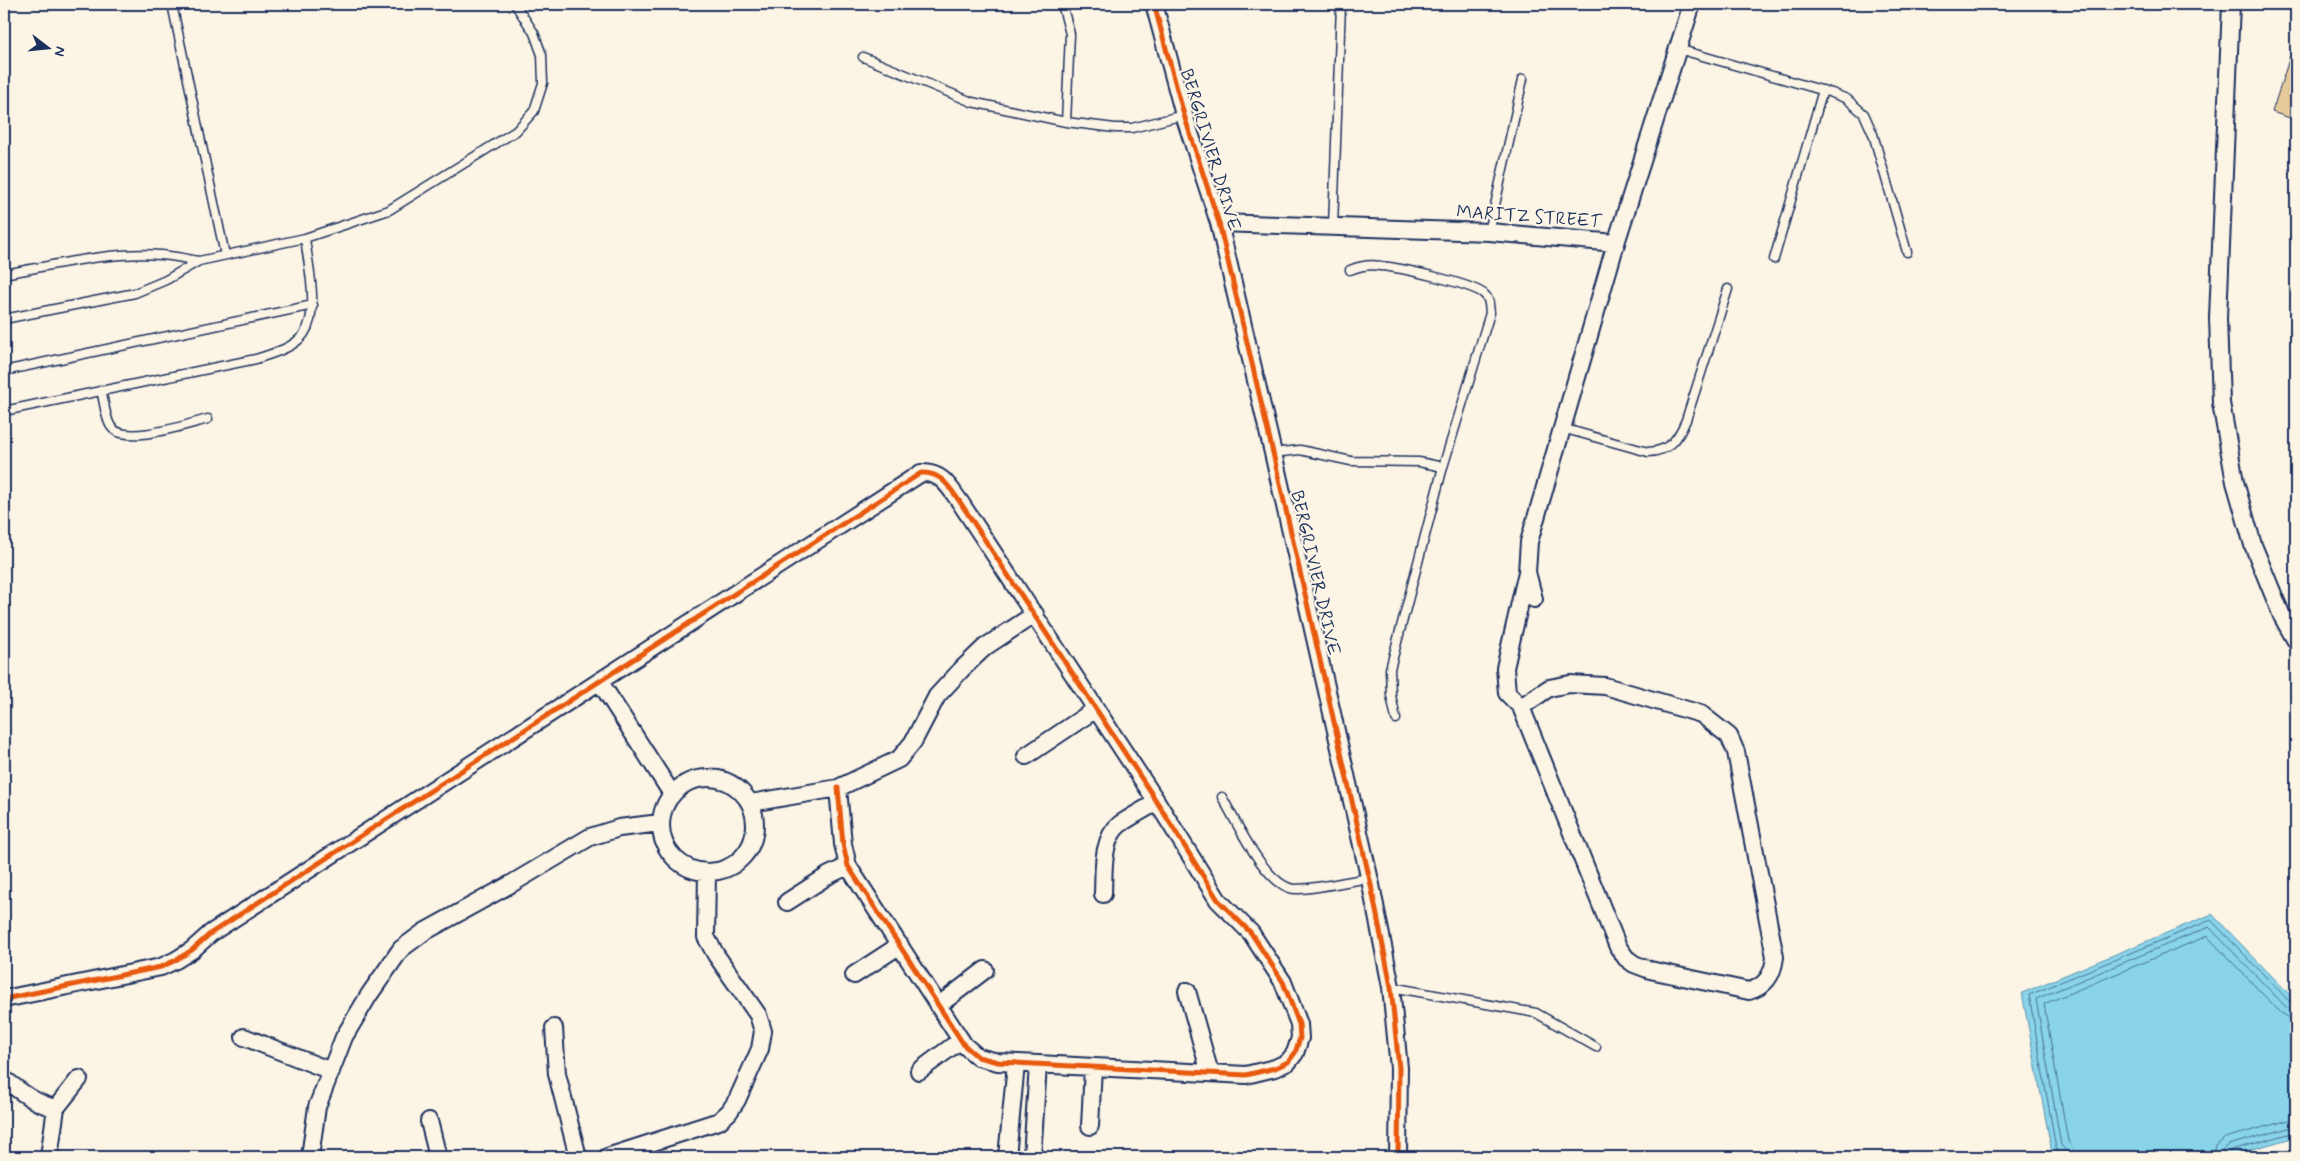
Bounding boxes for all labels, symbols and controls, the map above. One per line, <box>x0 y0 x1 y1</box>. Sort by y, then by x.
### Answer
north arrow <box>22 22 72 72</box>
text: N <box>50 44 69 58</box>
street label: BERGRIVIER DRIVE <box>1174 66 1246 234</box>
street label: MARITZ STREET <box>1456 200 1603 234</box>
street label: BERGRIVIER DRIVE <box>1284 488 1346 658</box>

